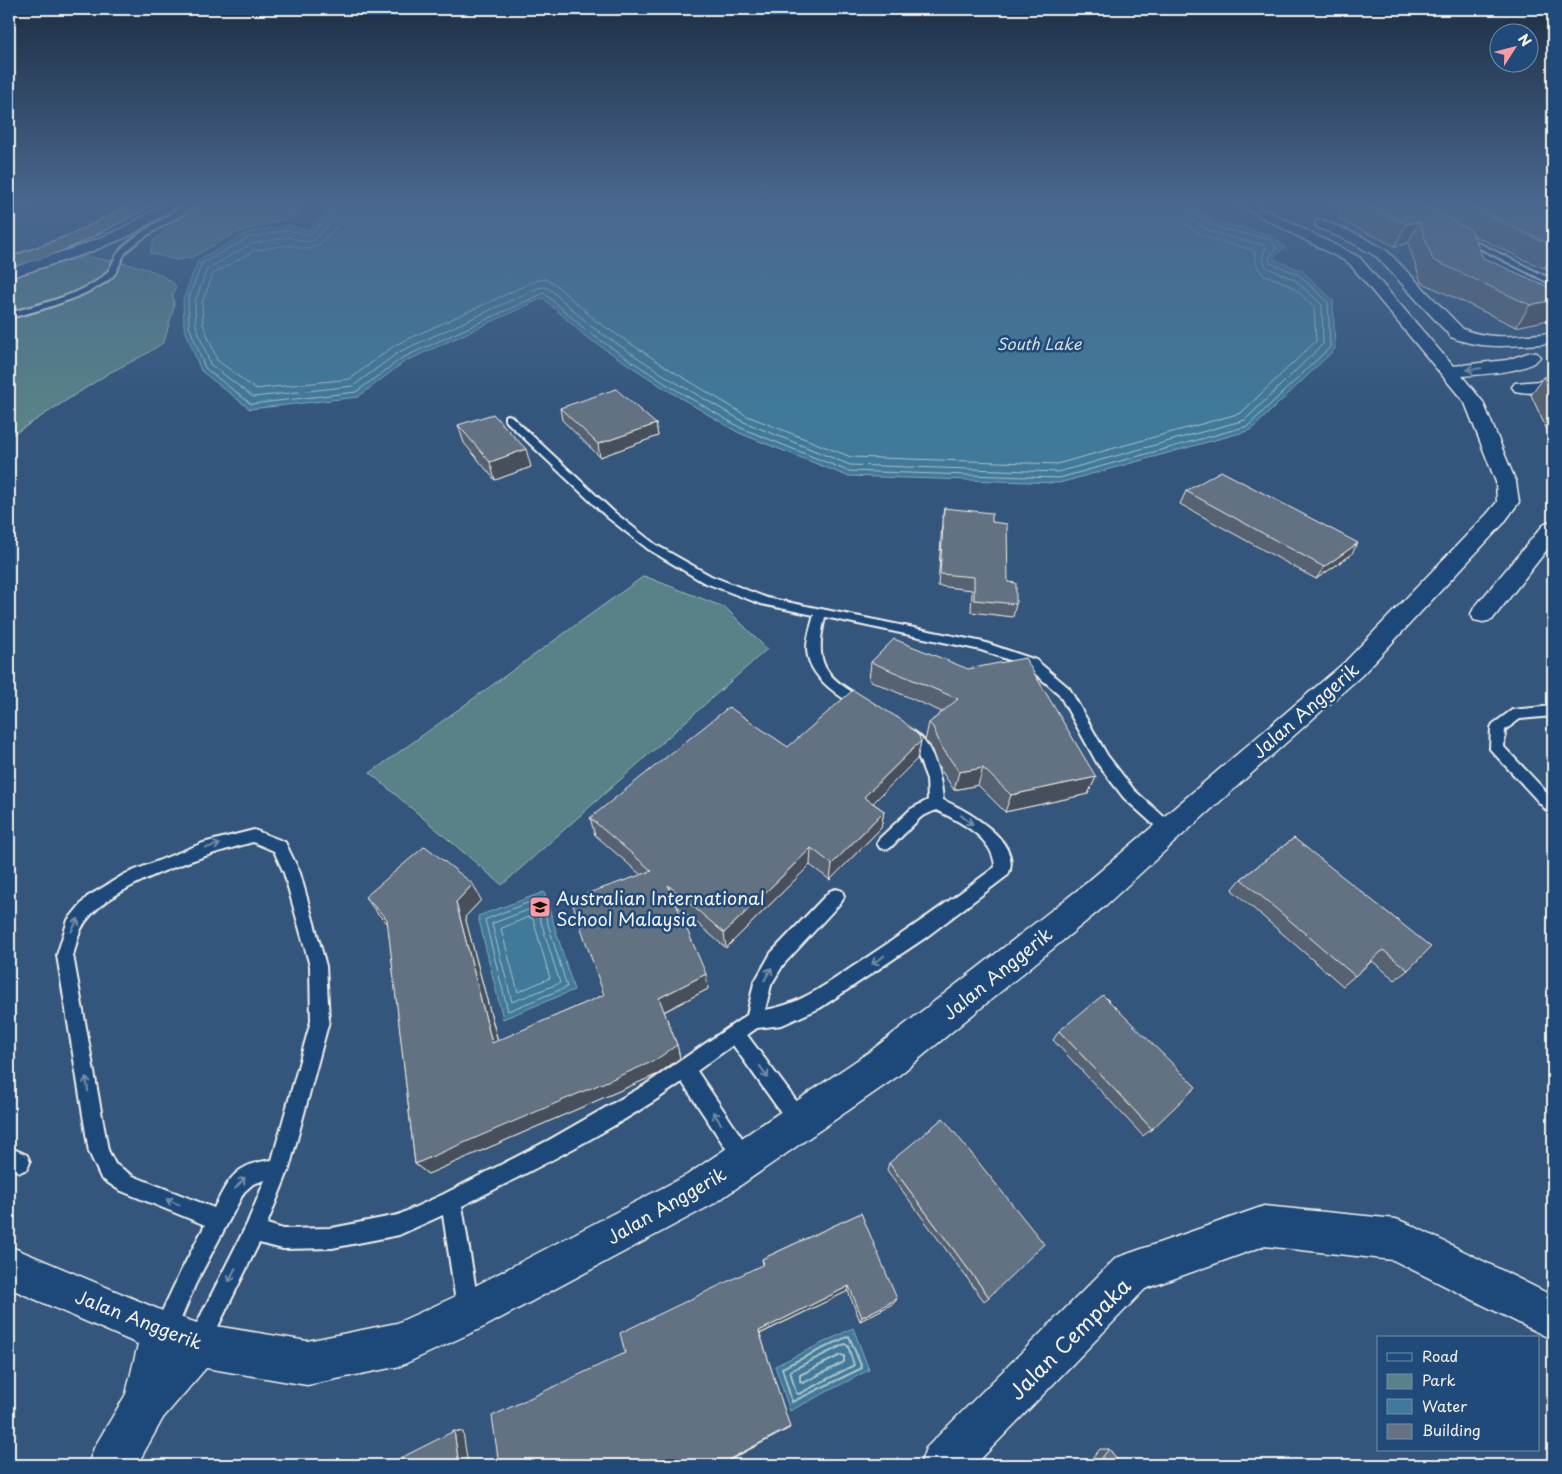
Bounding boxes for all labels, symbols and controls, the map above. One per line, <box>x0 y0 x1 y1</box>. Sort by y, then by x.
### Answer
north arrow <box>1490 22 1540 72</box>
text: N <box>1513 29 1537 51</box>
water label: South Lake <box>997 331 1083 355</box>
one-way arrow <box>1467 364 1483 374</box>
street label: Jalan Anggerik <box>1246 656 1364 764</box>
one-way arrow <box>960 814 973 825</box>
one-way arrow <box>205 841 221 851</box>
place label: Australian International School Malaysia <box>556 884 765 932</box>
school or university icon: Australian International School Malaysia <box>528 895 552 919</box>
one-way arrow <box>71 919 81 933</box>
street label: Jalan Anggerik <box>936 920 1058 1026</box>
one-way arrow <box>871 954 885 965</box>
one-way arrow <box>764 967 774 981</box>
one-way arrow <box>759 1065 769 1079</box>
one-way arrow <box>82 1076 92 1092</box>
one-way arrow <box>712 1112 722 1126</box>
street label: Jalan Anggerik <box>601 1160 731 1250</box>
one-way arrow <box>234 1177 246 1190</box>
one-way arrow <box>166 1197 181 1206</box>
one-way arrow <box>227 1267 237 1282</box>
street label: Jalan Cempaka <box>1001 1269 1138 1406</box>
street label: Jalan Anggerik <box>72 1282 206 1356</box>
legend <box>1377 1336 1540 1452</box>
text: Road <box>1422 1344 1458 1367</box>
text: Park <box>1422 1368 1456 1391</box>
text: Water <box>1422 1394 1467 1417</box>
text: Building <box>1422 1418 1481 1441</box>

